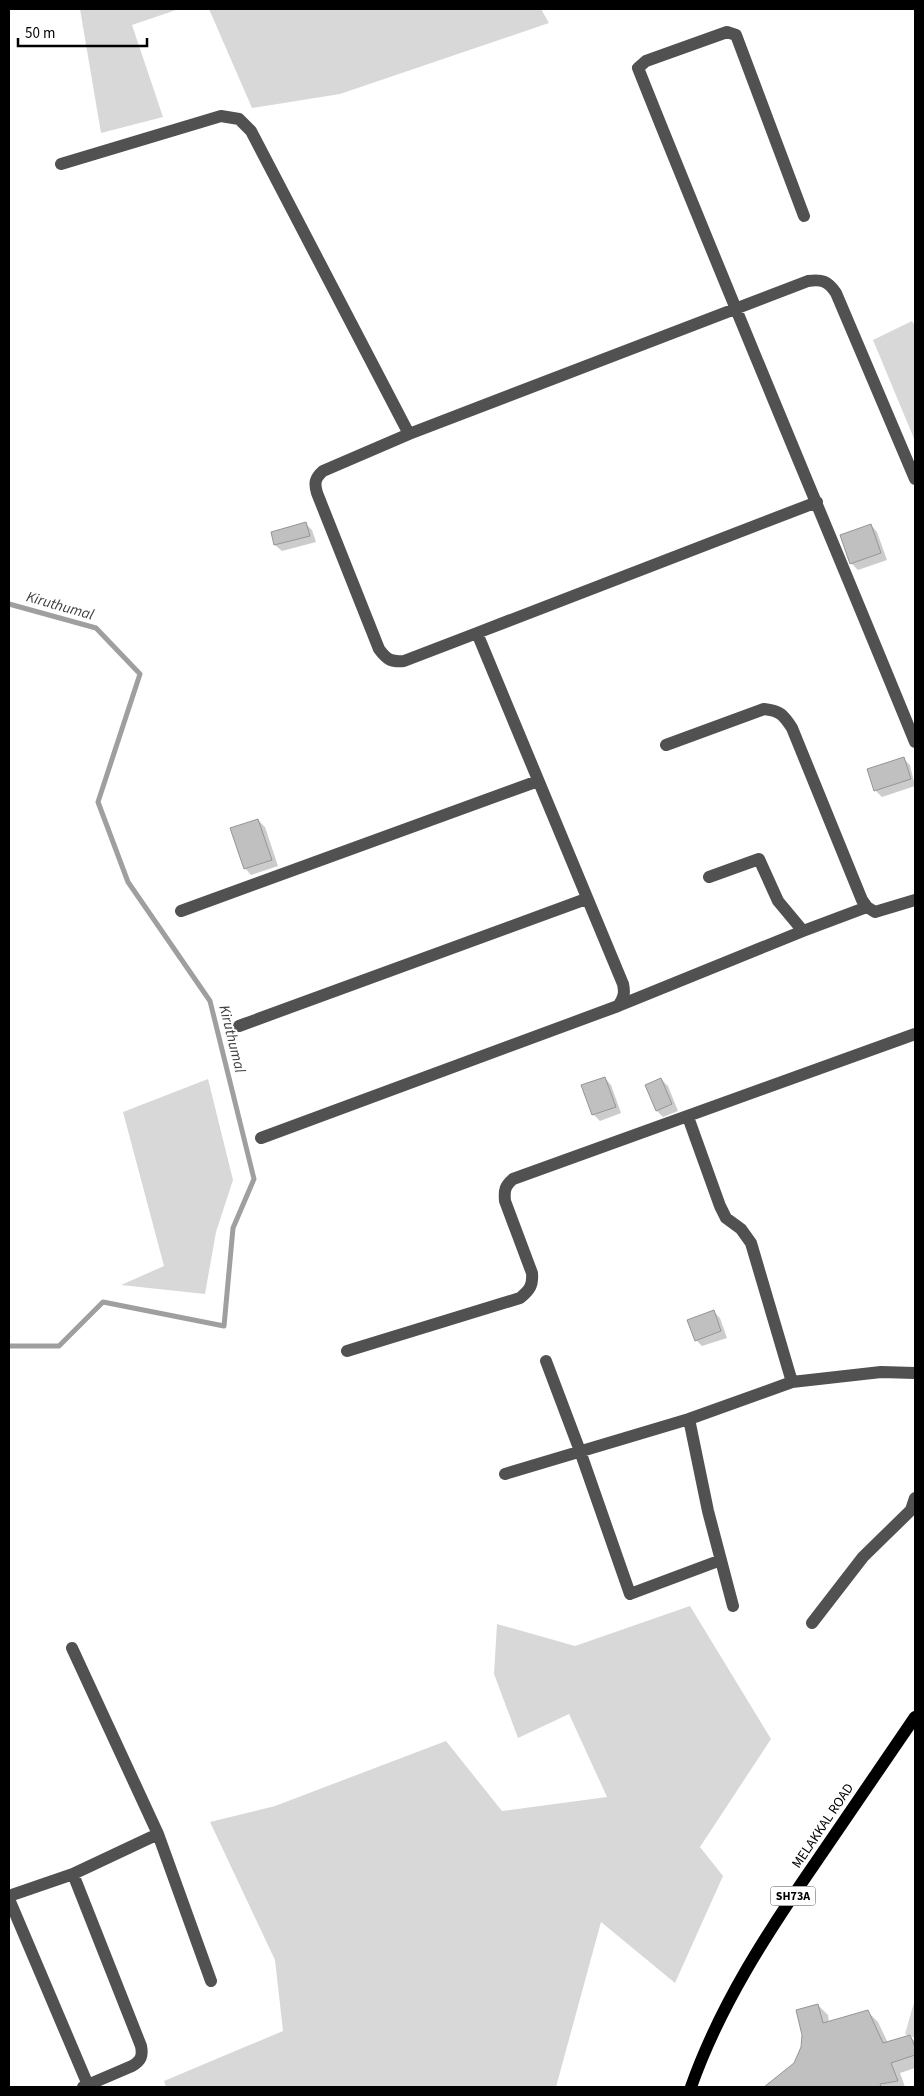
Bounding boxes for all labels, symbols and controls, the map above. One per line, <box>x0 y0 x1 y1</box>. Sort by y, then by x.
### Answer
scale bar <box>18 15 146 47</box>
text: 50 m <box>25 23 55 44</box>
water label: Kiruthumal <box>24 586 96 626</box>
water label: Kiruthumal <box>213 1003 251 1075</box>
street label: MELAKKAL ROAD <box>787 1780 859 1872</box>
road number: SH73A <box>770 1886 816 1905</box>

